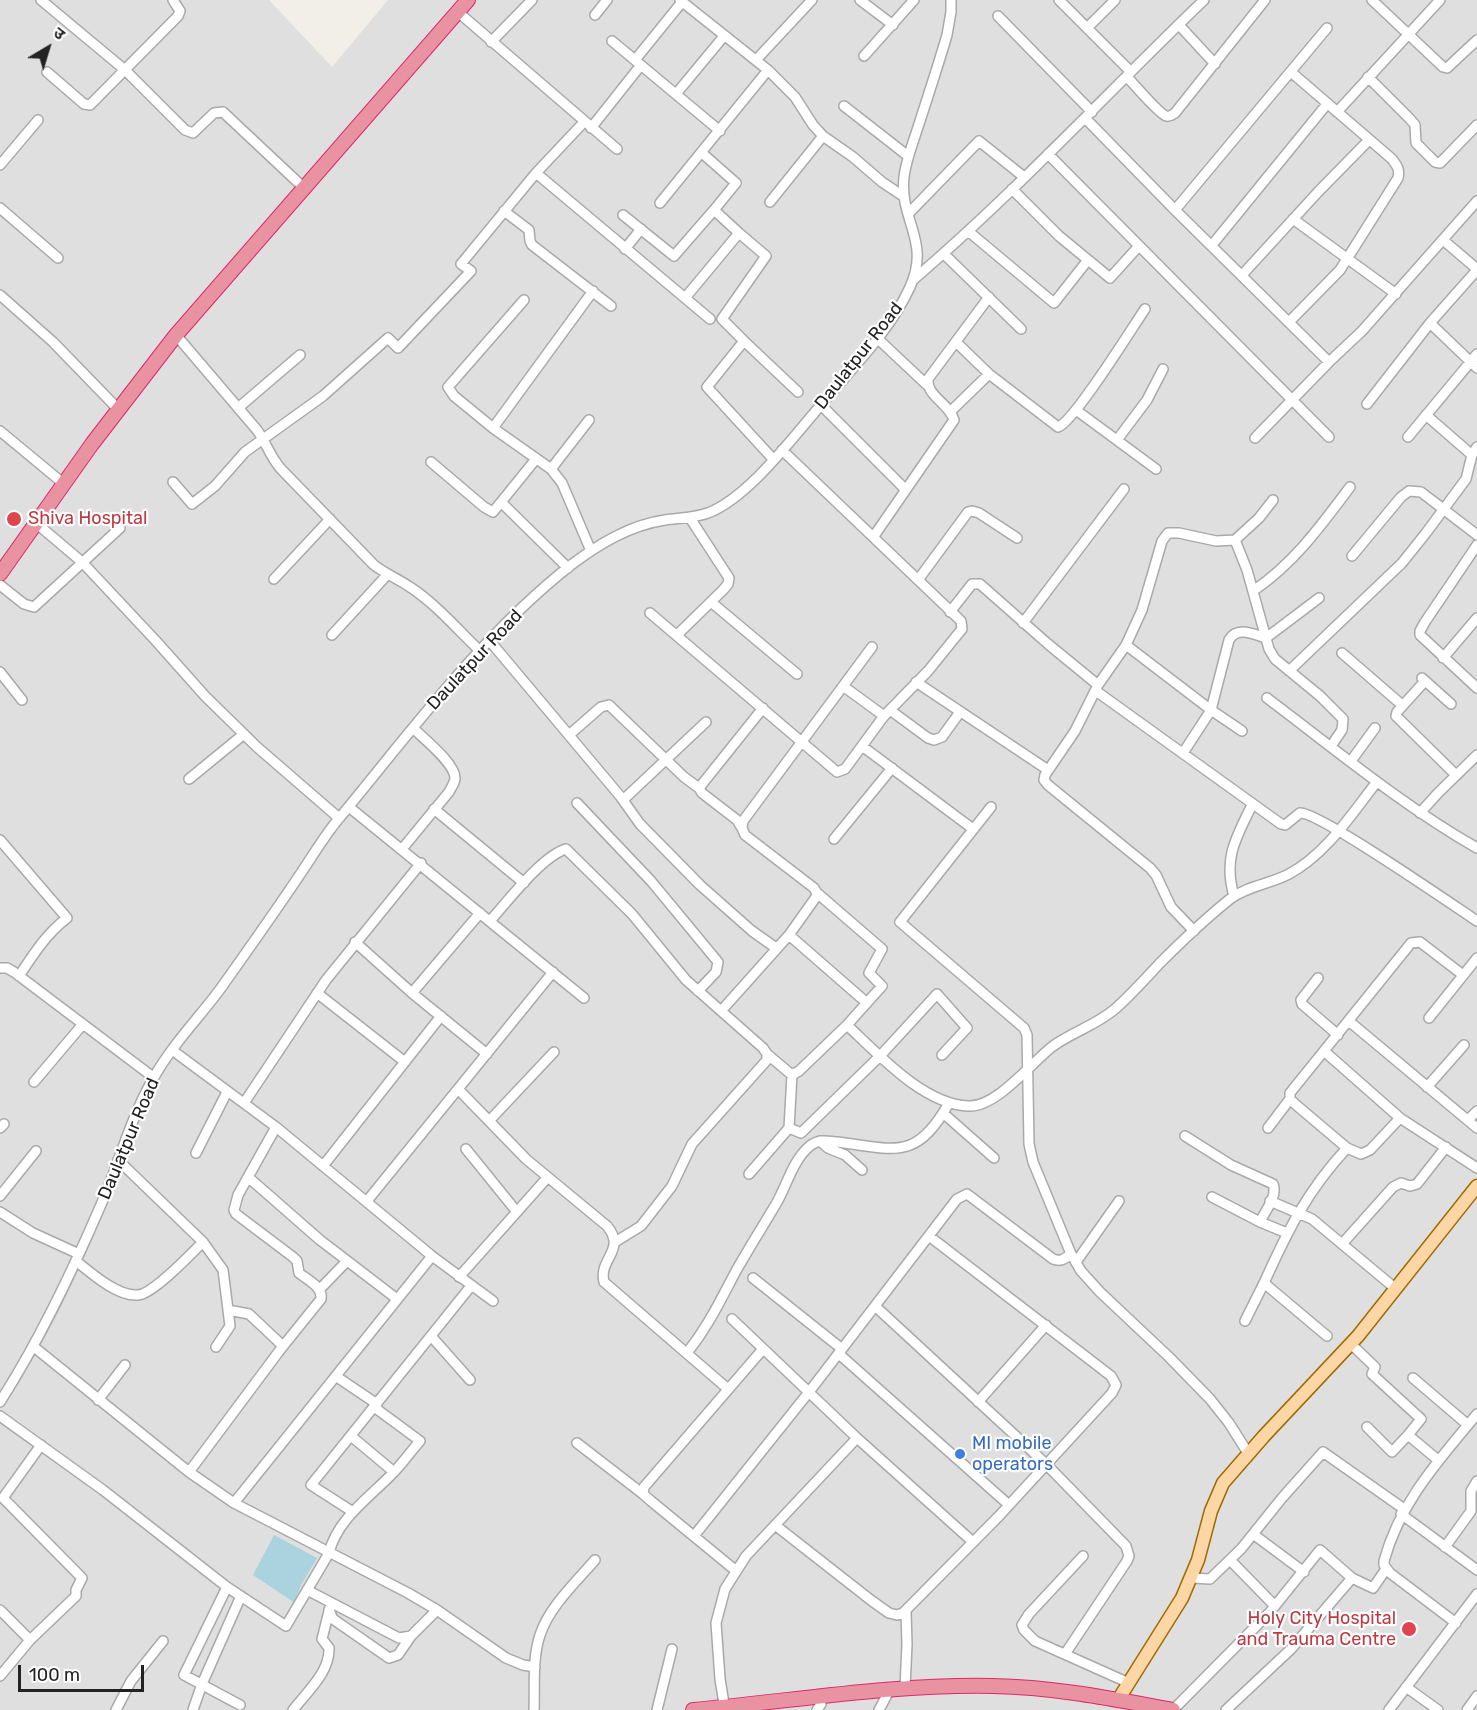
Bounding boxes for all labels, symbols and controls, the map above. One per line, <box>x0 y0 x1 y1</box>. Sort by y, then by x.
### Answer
north arrow <box>18 18 78 78</box>
text: उ <box>50 23 69 44</box>
street label: Daulatpur Road <box>811 298 907 414</box>
place label: Shiva Hospital <box>28 508 147 530</box>
marker: Shiva Hospital <box>5 510 23 528</box>
street label: Daulatpur Road <box>423 605 527 715</box>
street label: Daulatpur Road <box>94 1075 164 1203</box>
place label: MI mobile operators <box>972 1433 1053 1476</box>
marker: MI mobile operators <box>953 1447 967 1461</box>
place label: Holy City Hospital and Trauma Centre <box>1237 1608 1396 1650</box>
marker: Holy City Hospital and Trauma Centre <box>1400 1620 1418 1638</box>
scale bar <box>21 1653 147 1691</box>
text: 100 m <box>29 1664 80 1686</box>

